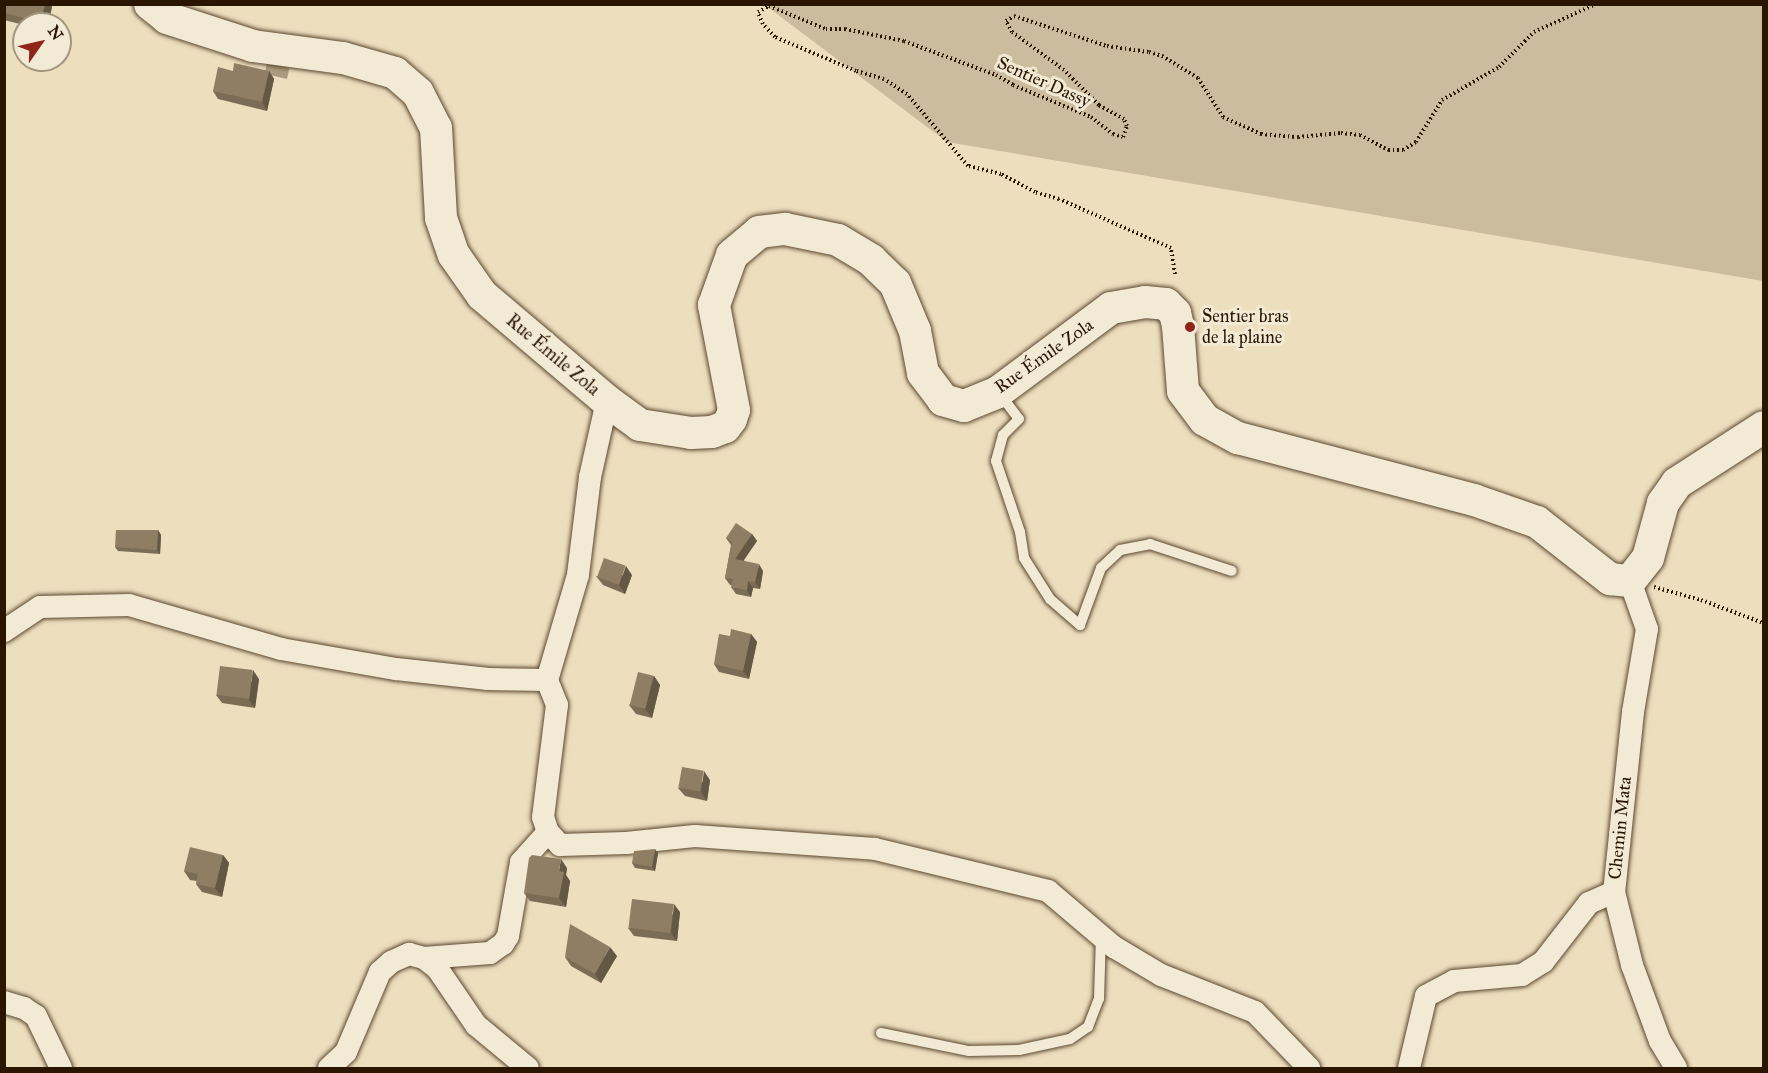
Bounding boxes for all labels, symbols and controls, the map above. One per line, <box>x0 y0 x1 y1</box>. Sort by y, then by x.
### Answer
north arrow <box>12 12 72 72</box>
text: N <box>44 22 67 44</box>
street label: Sentier Dassy <box>994 52 1094 112</box>
place label: Sentier bras de la plaine <box>1202 306 1288 348</box>
street label: Rue Émile Zola <box>502 310 604 400</box>
street label: Rue Émile Zola <box>991 314 1097 398</box>
marker: Sentier bras de la plaine <box>1183 320 1197 334</box>
street label: Chemin Mata <box>1604 775 1636 881</box>

